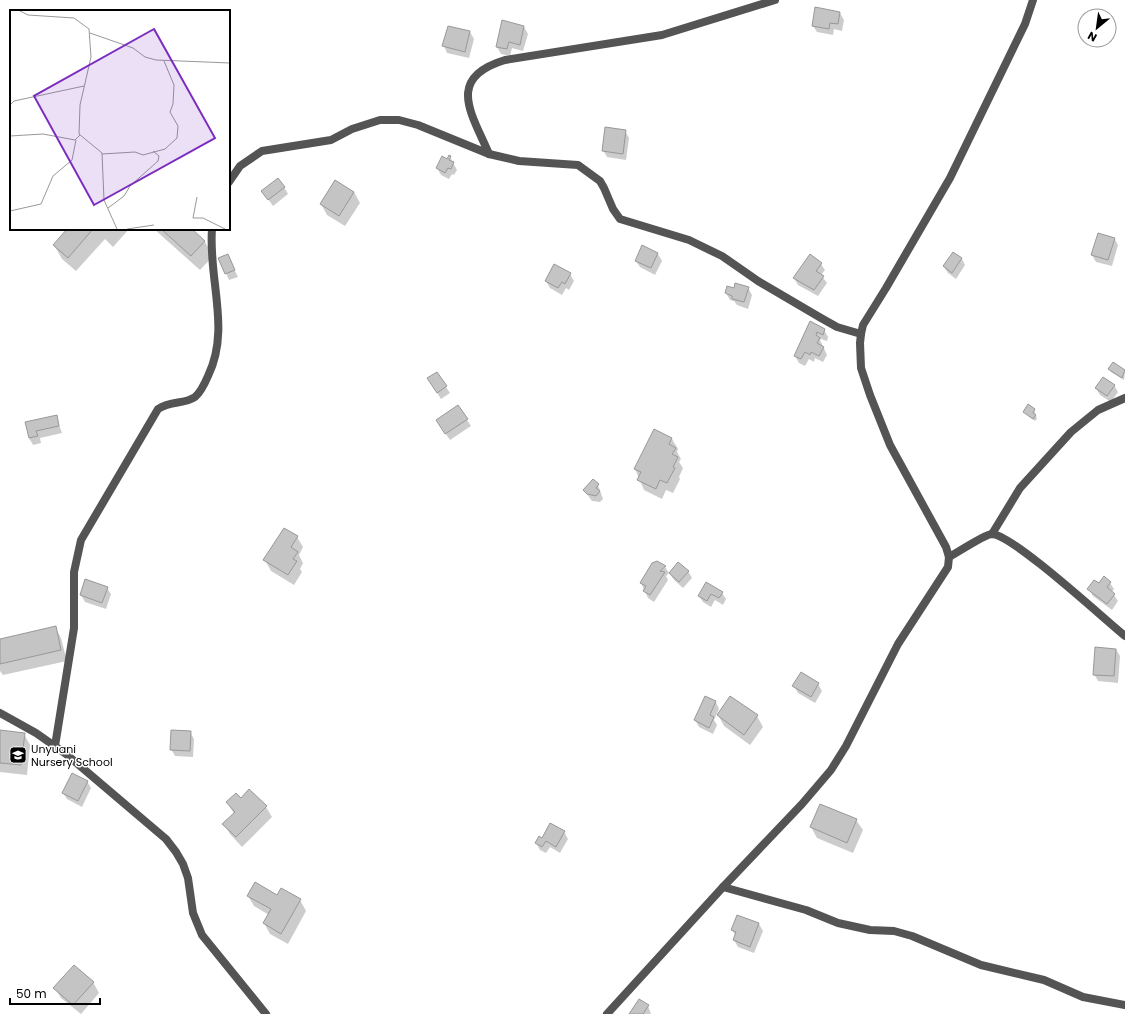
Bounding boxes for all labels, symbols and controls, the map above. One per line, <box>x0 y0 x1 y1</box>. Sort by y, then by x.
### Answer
north arrow <box>1077 8 1117 48</box>
inset map <box>10 10 230 230</box>
text: N <box>1085 28 1100 46</box>
place label: Unyuani Nursery School <box>31 741 113 770</box>
school or university icon: Unyuani Nursery School <box>8 745 28 765</box>
scale bar <box>10 980 100 1006</box>
text: 50 m <box>16 985 47 1002</box>

